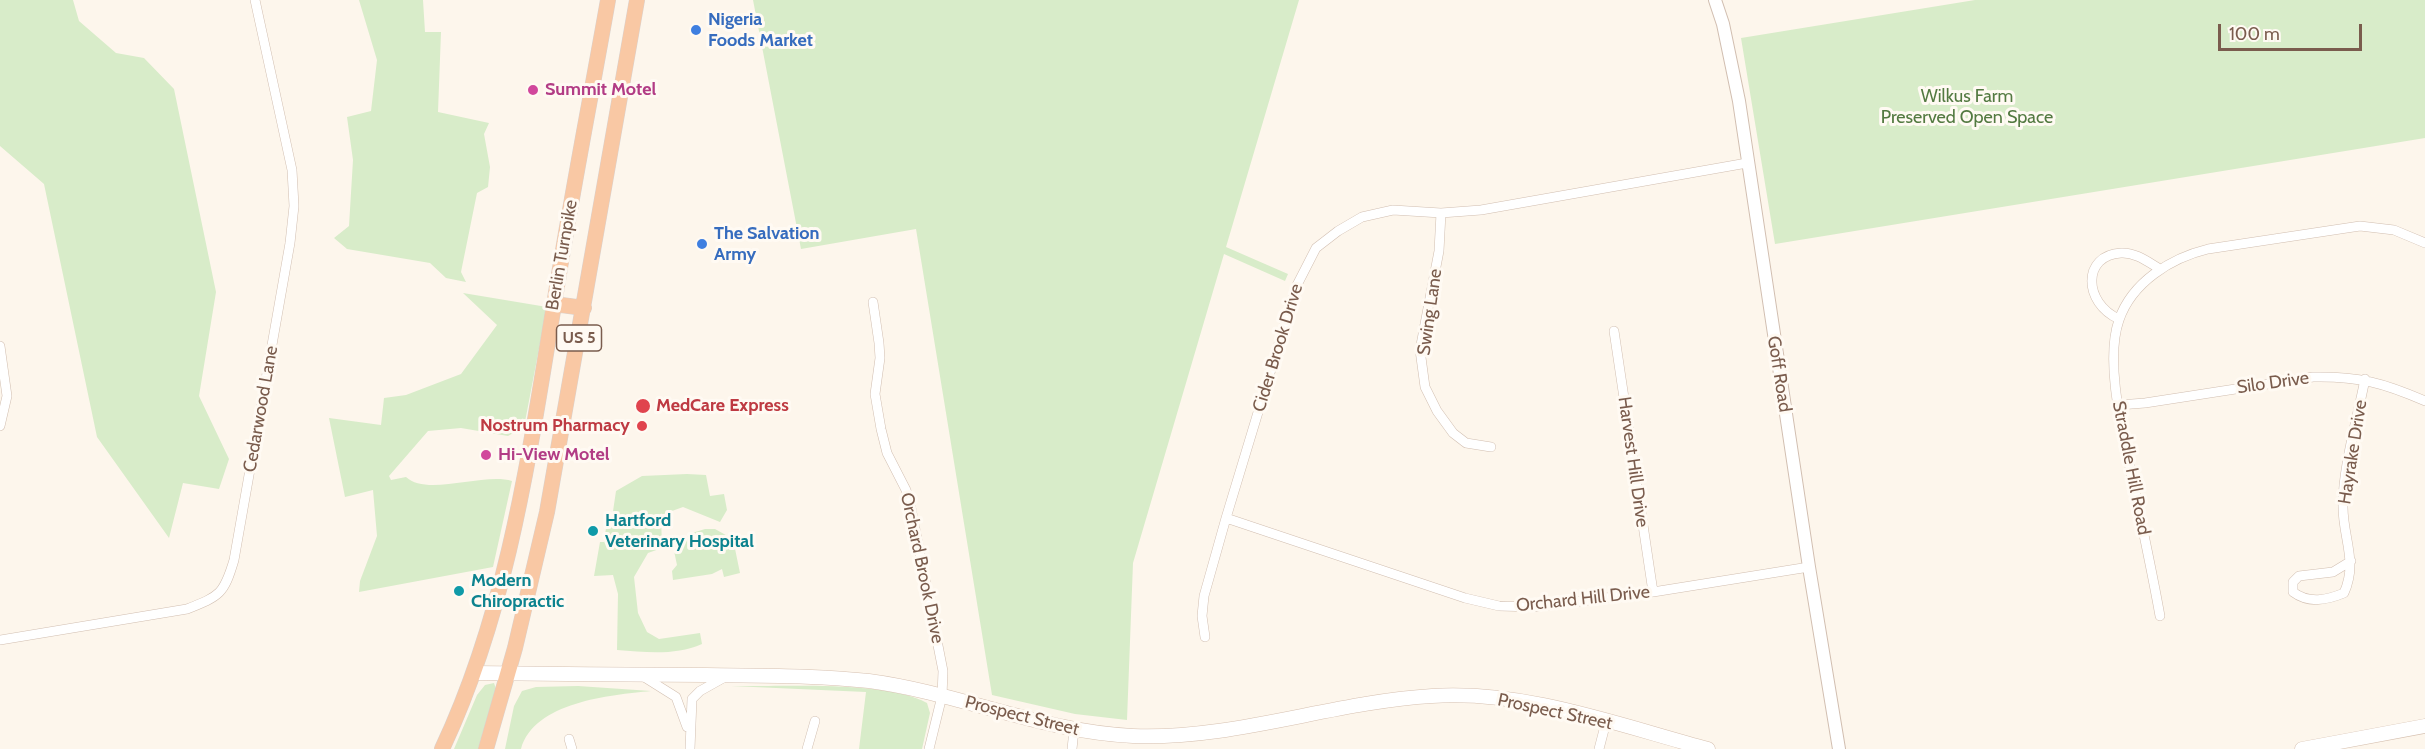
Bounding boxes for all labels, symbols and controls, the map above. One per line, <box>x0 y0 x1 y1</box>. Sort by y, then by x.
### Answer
place label: Nigeria Foods Market <box>708 9 813 52</box>
scale bar <box>2221 12 2365 50</box>
marker: Nigeria Foods Market <box>689 23 703 37</box>
text: 100 m <box>2229 23 2280 45</box>
place label: Summit Motel <box>545 79 656 101</box>
marker: Summit Motel <box>526 83 540 97</box>
park label: Wilkus Farm Preserved Open Space <box>1881 86 2053 128</box>
street label: Berlin Turnpike <box>542 198 582 312</box>
place label: The Salvation Army <box>714 223 820 266</box>
marker: The Salvation Army <box>695 237 709 251</box>
street label: Swing Lane <box>1413 267 1447 357</box>
street label: Cider Brook Drive <box>1248 281 1308 415</box>
road number: US 5 <box>556 325 602 351</box>
street label: Goff Road <box>1762 334 1796 414</box>
street label: Cedarwood Lane <box>239 344 283 474</box>
street label: Silo Drive <box>2235 367 2311 399</box>
place label: MedCare Express <box>656 395 789 417</box>
street label: Harvest Hill Drive <box>1613 395 1653 529</box>
marker: MedCare Express <box>634 397 652 415</box>
street label: Hayrake Drive <box>2334 398 2372 506</box>
street label: Straddle Hill Road <box>2107 399 2155 537</box>
place label: Nostrum Pharmacy <box>480 415 630 437</box>
marker: Nostrum Pharmacy <box>635 419 649 433</box>
place label: Hi-View Motel <box>498 444 609 466</box>
marker: Hi-View Motel <box>479 448 493 462</box>
street label: Orchard Brook Drive <box>895 491 949 645</box>
place label: Hartford Veterinary Hospital <box>605 510 754 552</box>
marker: Hartford Veterinary Hospital <box>586 524 600 538</box>
place label: Modern Chiropractic <box>471 570 564 612</box>
street label: Orchard Hill Drive <box>1515 581 1651 617</box>
marker: Modern Chiropractic <box>452 584 466 598</box>
street label: Prospect Street <box>1496 689 1614 735</box>
street label: Prospect Street <box>963 691 1081 741</box>

